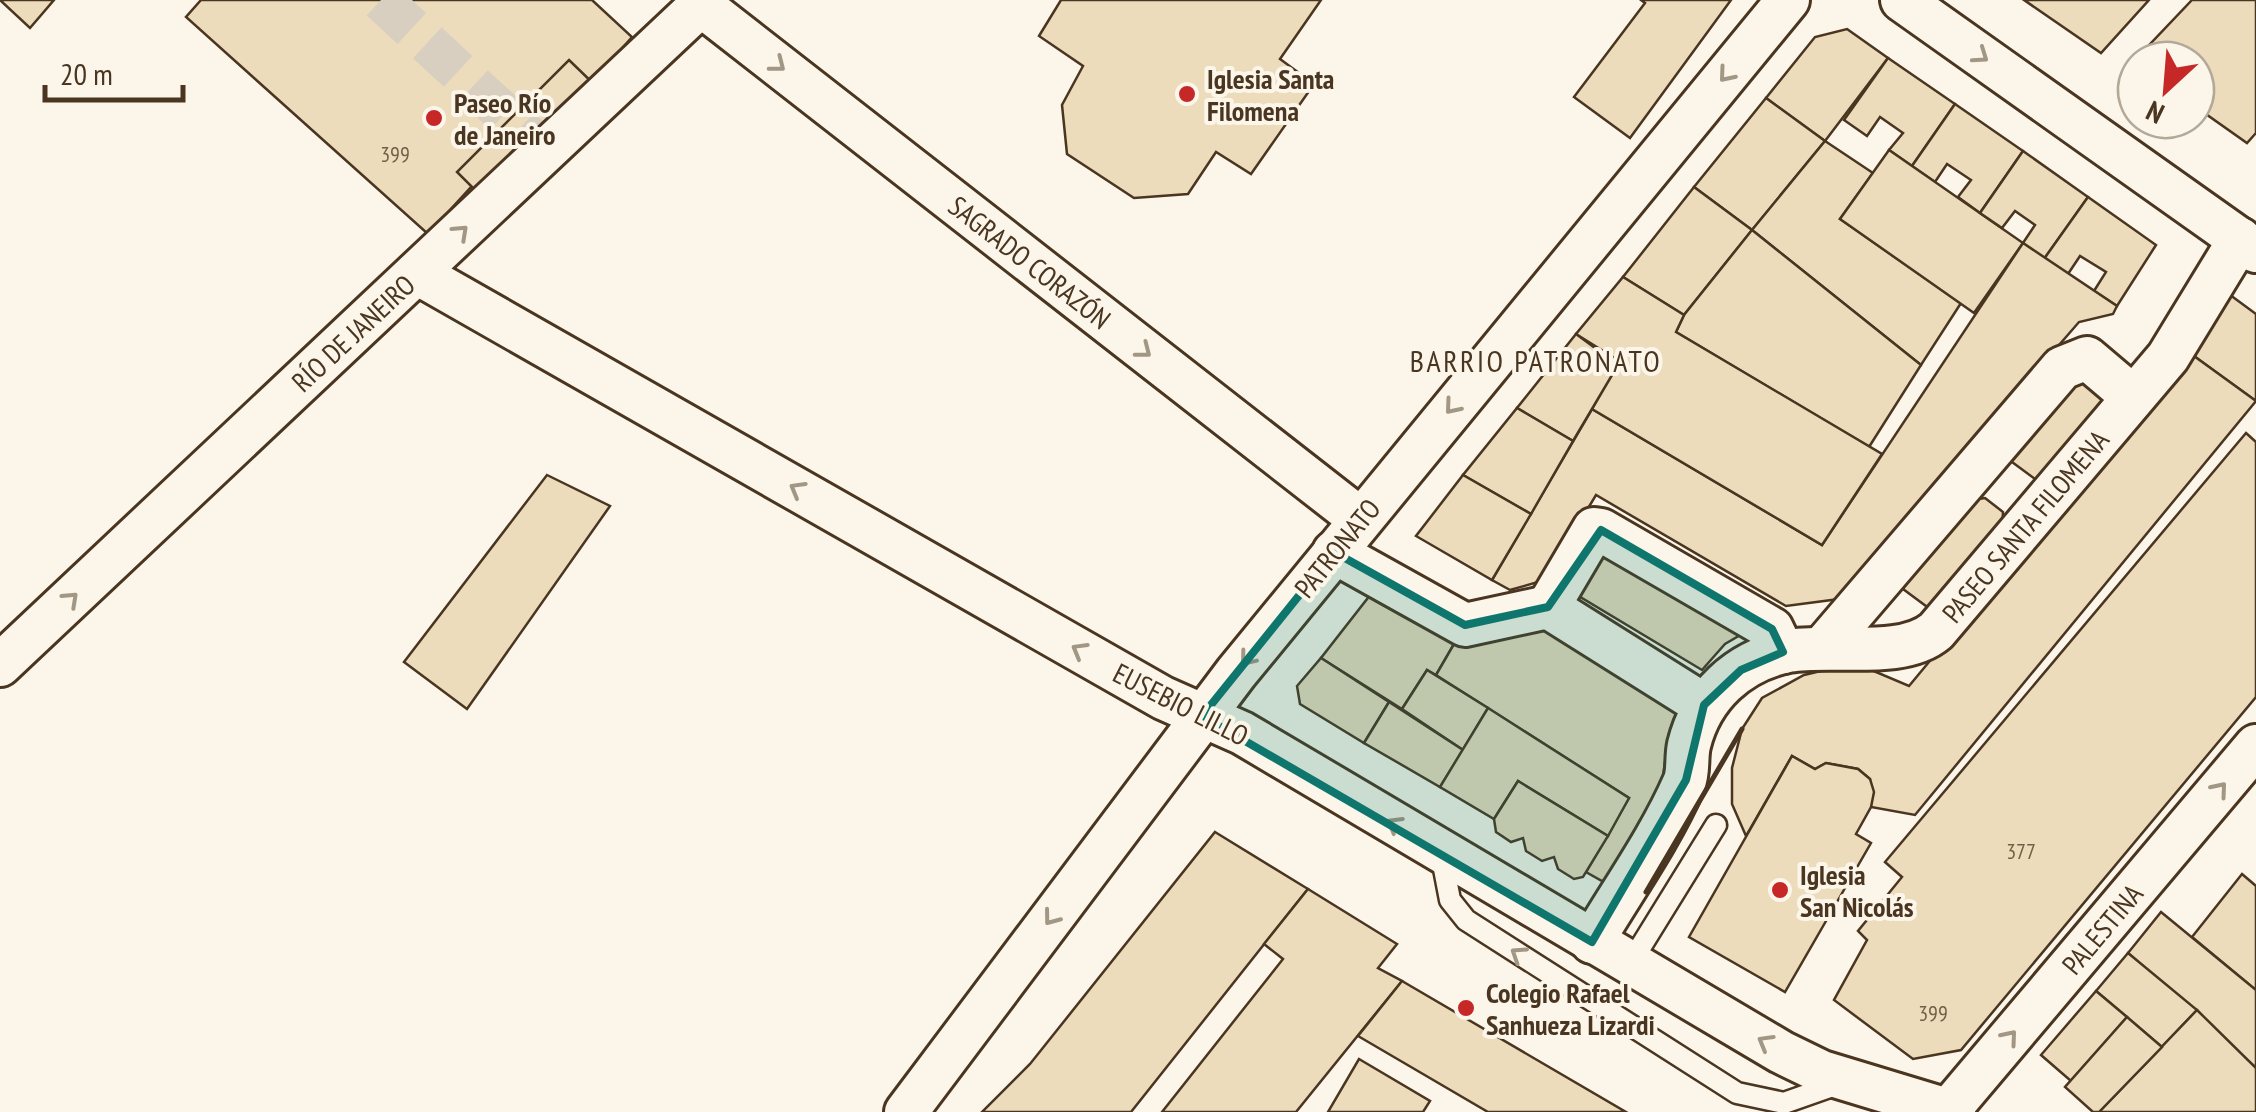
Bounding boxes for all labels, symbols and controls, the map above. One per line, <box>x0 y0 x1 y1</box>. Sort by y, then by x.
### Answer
scale bar <box>45 40 182 102</box>
north arrow <box>2116 40 2216 140</box>
one-way arrow <box>1970 44 1989 62</box>
one-way arrow <box>767 53 785 71</box>
text: 20 m <box>60 54 113 93</box>
place label: Iglesia Santa Filomena <box>1207 60 1334 129</box>
one-way arrow <box>1720 64 1738 82</box>
marker: Iglesia Santa Filomena <box>1176 83 1198 105</box>
place label: Paseo Río de Janeiro <box>454 84 555 153</box>
text: N <box>2140 93 2170 133</box>
marker: Paseo Río de Janeiro <box>423 107 445 129</box>
house number: 399 <box>380 140 410 168</box>
street label: SAGRADO CORAZÓN <box>941 187 1119 337</box>
one-way arrow <box>449 226 467 244</box>
street label: RÍO DE JANEIRO <box>284 266 422 400</box>
one-way arrow <box>1133 339 1151 357</box>
district label: BARRIO PATRONATO <box>1410 341 1662 380</box>
one-way arrow <box>1446 396 1464 414</box>
street label: PASEO SANTA FILOMENA <box>1933 421 2117 630</box>
one-way arrow <box>790 482 808 502</box>
street label: PATRONATO <box>1286 491 1388 605</box>
one-way arrow <box>59 593 78 611</box>
one-way arrow <box>1072 643 1090 663</box>
one-way arrow <box>1241 648 1259 666</box>
street label: EUSEBIO LILLO <box>1107 654 1255 754</box>
one-way arrow <box>2208 782 2226 800</box>
one-way arrow <box>1387 817 1405 836</box>
house number: 377 <box>2006 837 2036 865</box>
place label: Iglesia San Nicolás <box>1800 856 1914 925</box>
street label: PALESTINA <box>2053 875 2151 982</box>
marker: Iglesia San Nicolás <box>1769 879 1791 901</box>
one-way arrow <box>1045 907 1063 925</box>
one-way arrow <box>1511 947 1529 966</box>
place label: Colegio Rafael Sanhueza Lizardi <box>1486 974 1655 1043</box>
marker: Colegio Rafael Sanhueza Lizardi <box>1455 997 1477 1019</box>
house number: 399 <box>1918 999 1948 1027</box>
one-way arrow <box>1998 1031 2016 1049</box>
one-way arrow <box>1757 1035 1775 1054</box>

